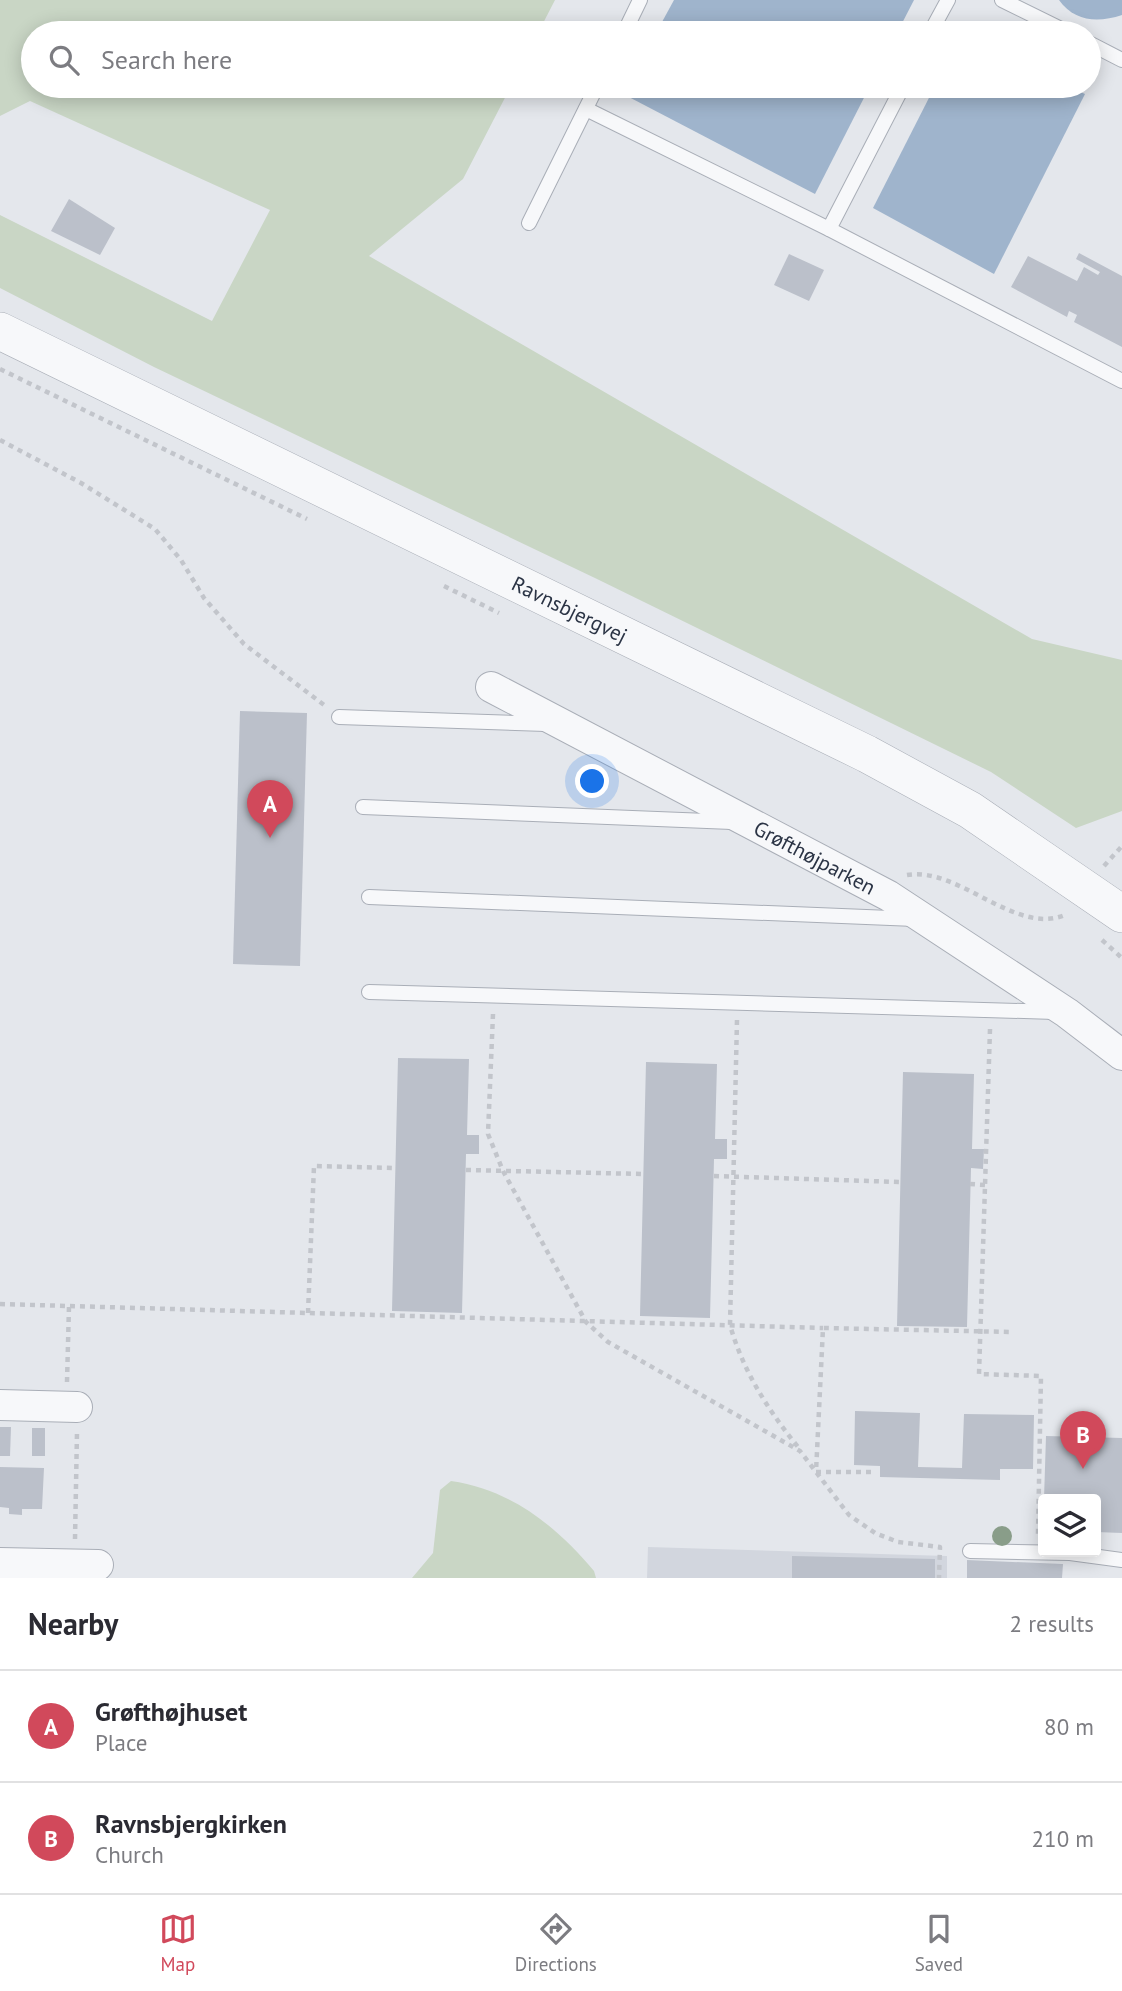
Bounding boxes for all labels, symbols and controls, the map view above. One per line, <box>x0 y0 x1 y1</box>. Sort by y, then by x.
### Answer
search box <box>21 21 1101 98</box>
icon: search <box>45 41 83 79</box>
text: Search here <box>101 43 232 76</box>
street label: Ravnsbjergvej <box>508 569 632 649</box>
your location <box>575 764 609 798</box>
pin: A <box>247 780 293 838</box>
street label: Grøfthøjparken <box>750 814 881 900</box>
pin: B <box>1060 1411 1106 1469</box>
map controls <box>1038 1494 1101 1557</box>
button: layers <box>1038 1494 1101 1557</box>
text: Nearby <box>28 1604 118 1643</box>
text: 2 results <box>1010 1609 1094 1638</box>
text: Grøfthøjhuset <box>95 1695 247 1728</box>
text: A <box>44 1712 58 1741</box>
text: 80 m <box>1044 1712 1094 1741</box>
text: Place <box>95 1728 148 1757</box>
text: Ravnsbjergkirken <box>95 1807 287 1840</box>
text: B <box>44 1824 58 1853</box>
text: 210 m <box>1032 1824 1094 1853</box>
text: Church <box>95 1840 164 1869</box>
tab: Map <box>159 1910 197 1976</box>
tab: Directions <box>515 1910 597 1976</box>
tab: Saved <box>915 1910 963 1976</box>

